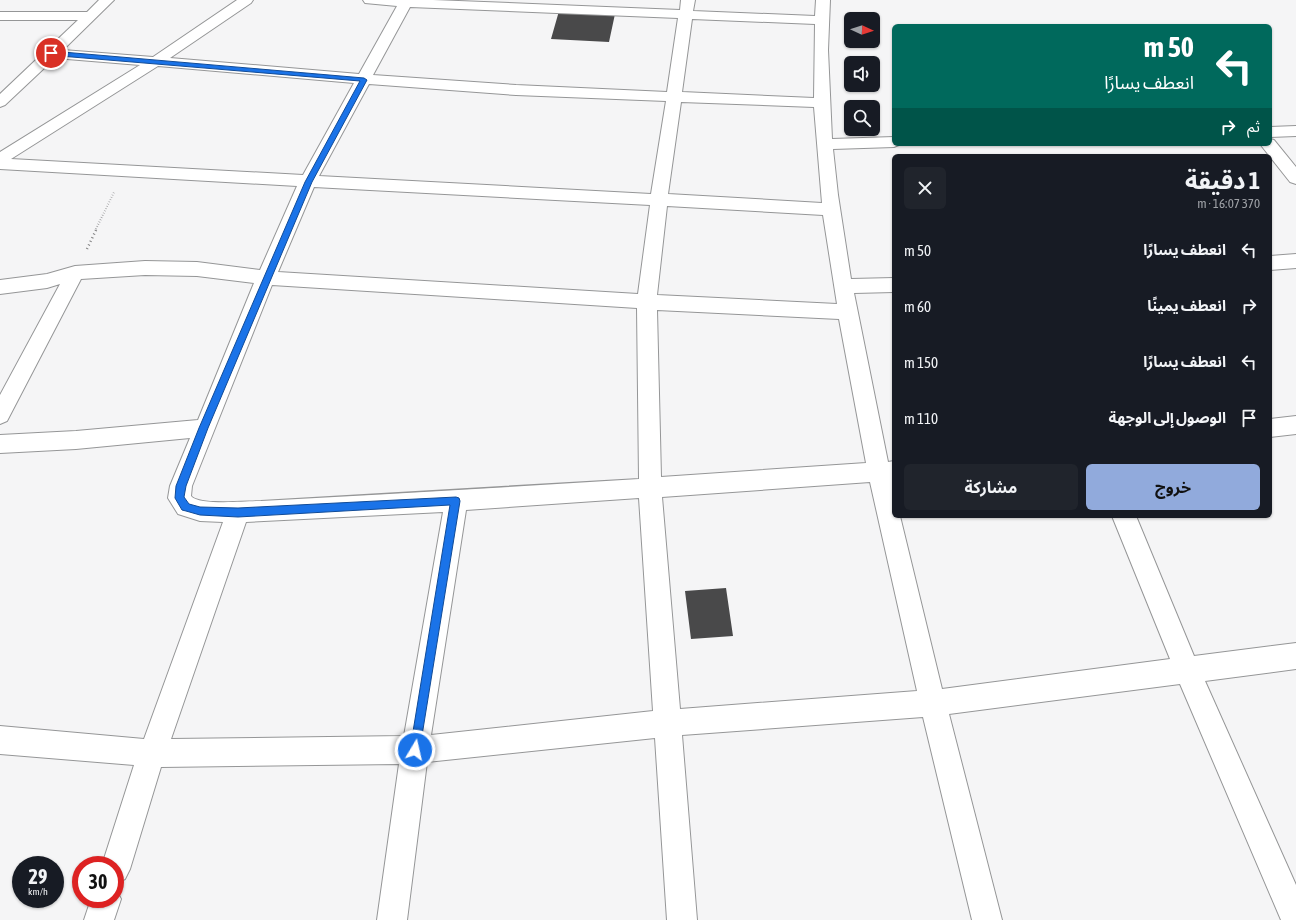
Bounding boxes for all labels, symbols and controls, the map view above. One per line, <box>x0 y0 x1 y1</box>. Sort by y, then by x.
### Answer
north arrow <box>844 12 880 48</box>
map controls <box>844 12 880 136</box>
text: 50 m <box>1144 31 1194 63</box>
pin <box>34 36 68 70</box>
icon: left <box>1208 40 1260 92</box>
icon: arrive <box>40 42 62 64</box>
button: sound <box>844 56 880 92</box>
text: انعطف يسارًا <box>1104 72 1194 93</box>
button: search <box>844 100 880 136</box>
icon: right <box>1217 116 1239 138</box>
text: ثم <box>1247 118 1260 135</box>
button: close <box>904 167 946 209</box>
text: 1 دقيقة <box>1185 167 1260 194</box>
text: 370 m · 16:07 <box>1197 196 1260 211</box>
icon: left <box>1238 239 1260 261</box>
text: انعطف يسارًا <box>1143 241 1226 258</box>
text: 50 m <box>904 242 931 259</box>
icon: right <box>1238 295 1260 317</box>
text: انعطف يمينًا <box>1147 297 1226 314</box>
text: 60 m <box>904 298 931 315</box>
icon: left <box>1238 351 1260 373</box>
text: انعطف يسارًا <box>1143 353 1226 370</box>
text: 150 m <box>904 354 938 371</box>
icon: arrive <box>1238 407 1260 429</box>
text: الوصول إلى الوجهة <box>1109 409 1226 426</box>
text: 110 m <box>904 410 938 427</box>
button: مشاركة <box>904 464 1078 510</box>
button: خروج <box>1086 464 1260 510</box>
position arrow <box>394 729 436 771</box>
speed limit sign: 30 <box>72 856 124 908</box>
text: 29 <box>29 865 47 888</box>
text: km/h <box>28 886 48 897</box>

